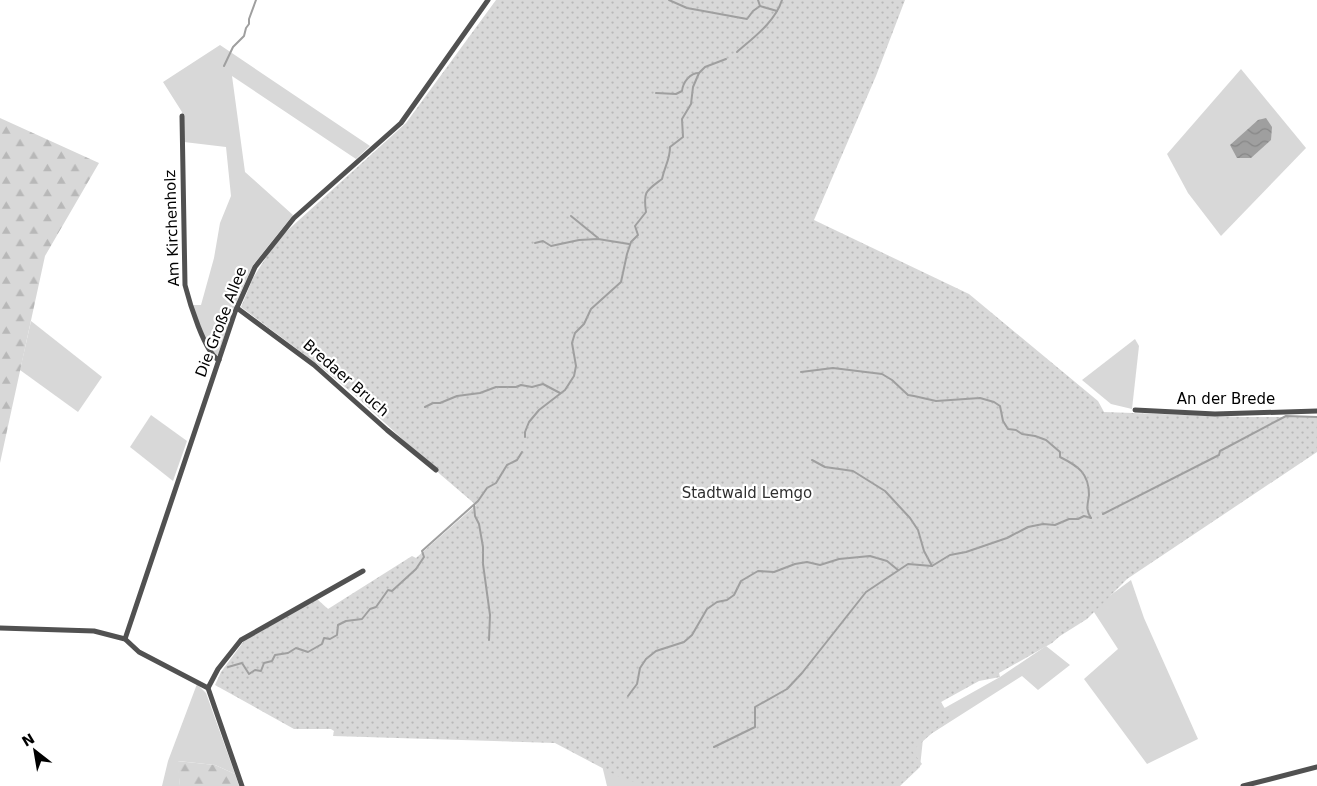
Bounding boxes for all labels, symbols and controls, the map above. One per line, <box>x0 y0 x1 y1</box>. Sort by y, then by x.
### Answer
street label: Am Kirchenholz <box>161 169 183 287</box>
street label: Die Große Allee <box>192 264 250 380</box>
street label: Bredaer Bruch <box>299 336 393 420</box>
street label: An der Brede <box>1177 390 1275 408</box>
park label: Stadtwald Lemgo <box>682 484 812 502</box>
north arrow <box>10 726 60 776</box>
text: N <box>19 730 37 750</box>

